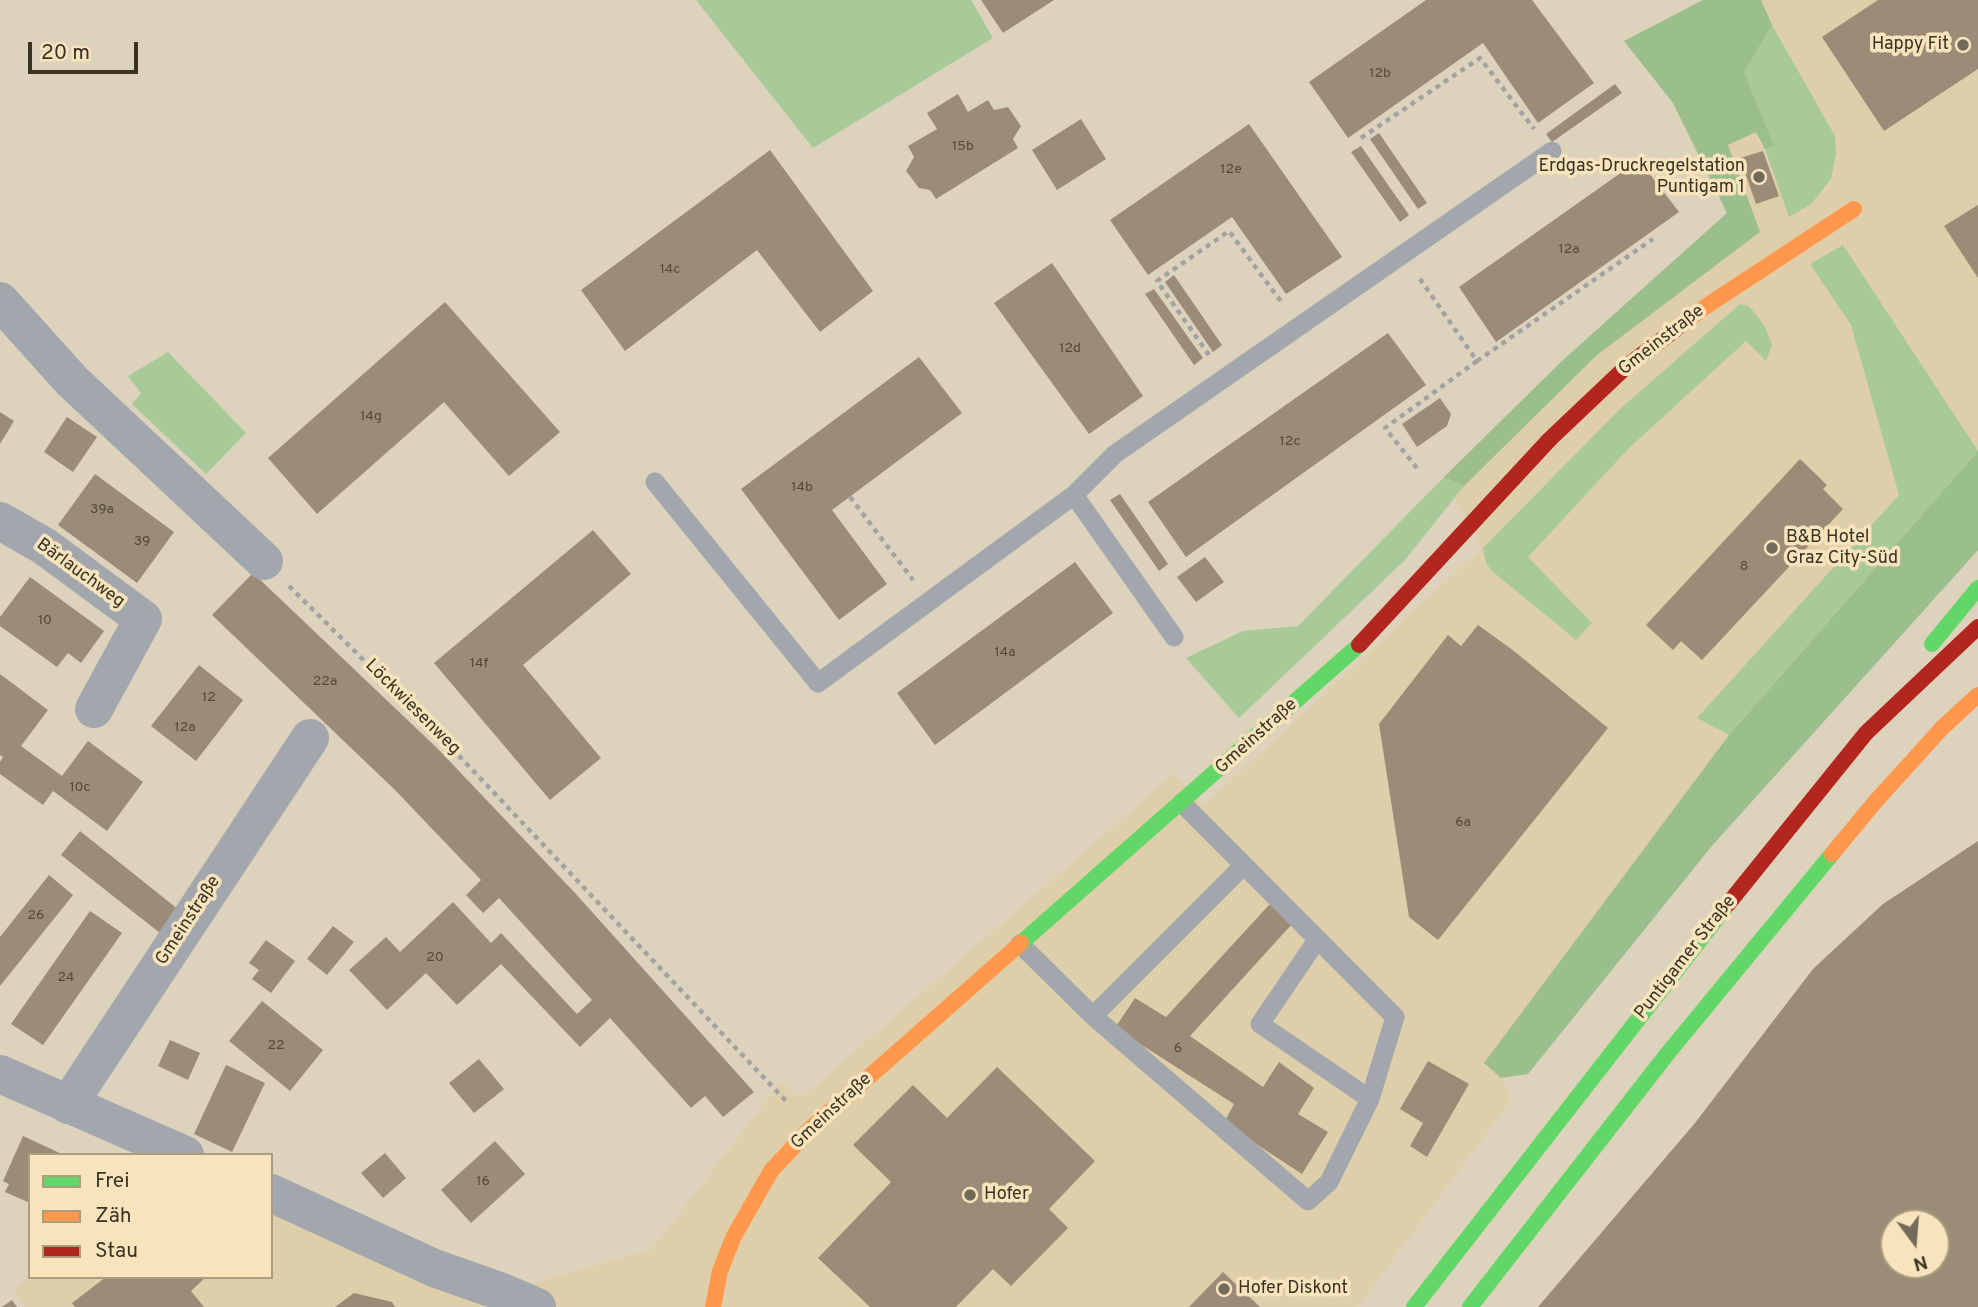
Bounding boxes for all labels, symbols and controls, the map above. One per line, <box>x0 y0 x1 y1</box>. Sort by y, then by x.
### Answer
scale bar <box>32 28 142 72</box>
place label: Happy Fit <box>1872 34 1949 56</box>
marker: Happy Fit <box>1955 37 1971 53</box>
text: 20 m <box>41 40 90 67</box>
house number: 12b <box>1369 66 1391 82</box>
house number: 15b <box>952 139 974 155</box>
place label: Erdgas-Druckregelstation Puntigam 1 <box>1538 156 1745 198</box>
house number: 12e <box>1220 162 1242 178</box>
marker: Erdgas-Druckregelstation Puntigam 1 <box>1751 169 1767 185</box>
house number: 12a <box>1558 242 1580 258</box>
house number: 14c <box>660 262 680 278</box>
street label: Gmeinstraße <box>1615 301 1709 381</box>
house number: 12d <box>1059 341 1081 357</box>
house number: 14g <box>360 409 382 425</box>
house number: 12c <box>1280 434 1300 450</box>
house number: 14b <box>791 480 813 496</box>
house number: 39a <box>90 502 114 518</box>
place label: B&B Hotel Graz City-Süd <box>1786 527 1898 570</box>
house number: 39 <box>134 534 150 550</box>
street label: Bärlauchweg <box>32 535 128 613</box>
marker: B&B Hotel Graz City-Süd <box>1764 540 1780 556</box>
house number: 8 <box>1740 559 1748 575</box>
house number: 10 <box>38 613 52 629</box>
house number: 14a <box>995 645 1015 661</box>
street label: Löckwiesenweg <box>360 656 464 760</box>
house number: 14f <box>470 656 488 672</box>
house number: 22a <box>313 674 337 690</box>
house number: 12 <box>202 690 216 706</box>
street label: Gmeinstraße <box>1212 695 1302 779</box>
house number: 12a <box>174 720 196 736</box>
house number: 10c <box>69 780 91 796</box>
house number: 6a <box>1455 815 1471 831</box>
street label: Gmeinstraße <box>152 872 226 970</box>
street label: Puntigamer Straße <box>1631 892 1741 1024</box>
house number: 26 <box>28 908 44 924</box>
house number: 20 <box>426 950 444 966</box>
house number: 24 <box>57 970 75 986</box>
house number: 22 <box>267 1038 285 1054</box>
house number: 6 <box>1174 1041 1182 1057</box>
street label: Gmeinstraße <box>787 1069 877 1155</box>
legend <box>28 1153 273 1279</box>
text: Frei <box>95 1168 130 1195</box>
house number: 16 <box>476 1174 490 1190</box>
place label: Hofer <box>984 1184 1029 1206</box>
marker: Hofer <box>962 1187 978 1203</box>
text: Zäh <box>95 1203 132 1230</box>
north arrow <box>1880 1209 1950 1279</box>
text: Stau <box>95 1238 138 1265</box>
text: N <box>1910 1249 1930 1276</box>
place label: Hofer Diskont <box>1238 1278 1348 1300</box>
marker: Hofer Diskont <box>1216 1281 1232 1297</box>

